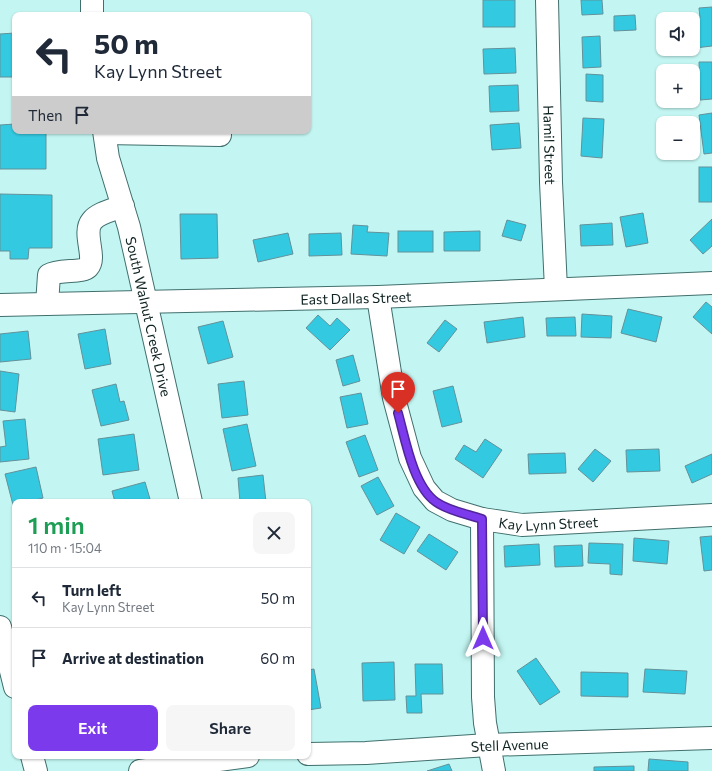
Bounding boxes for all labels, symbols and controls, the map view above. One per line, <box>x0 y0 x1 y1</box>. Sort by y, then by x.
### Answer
map controls <box>656 12 700 160</box>
button: sound <box>656 12 700 56</box>
text: 50 m <box>94 26 159 60</box>
icon: left <box>28 28 80 80</box>
text: Kay Lynn Street <box>94 60 222 82</box>
button: + <box>656 64 700 108</box>
icon: arrive <box>71 104 93 126</box>
street label: Hamil Street <box>541 105 560 185</box>
text: Then <box>28 106 63 124</box>
button: − <box>656 116 700 160</box>
street label: South Walnut Creek Drive <box>123 235 175 398</box>
street label: East Dallas Street <box>300 287 412 307</box>
pin <box>381 372 415 413</box>
icon: arrive <box>387 378 409 400</box>
text: 1 min <box>28 510 85 539</box>
button: close <box>253 512 295 554</box>
street label: Kay Lynn Street <box>498 512 599 533</box>
text: 110 m · 15:04 <box>28 540 102 556</box>
text: Turn left <box>62 581 121 599</box>
icon: left <box>28 587 50 609</box>
text: 50 m <box>261 589 295 607</box>
text: Kay Lynn Street <box>62 599 155 615</box>
position arrow <box>462 617 504 659</box>
icon: arrive <box>28 647 50 669</box>
text: Arrive at destination <box>62 649 204 667</box>
text: 60 m <box>260 649 295 667</box>
button: Exit <box>28 705 158 751</box>
button: Share <box>166 705 295 751</box>
street label: Stell Avenue <box>470 735 549 755</box>

